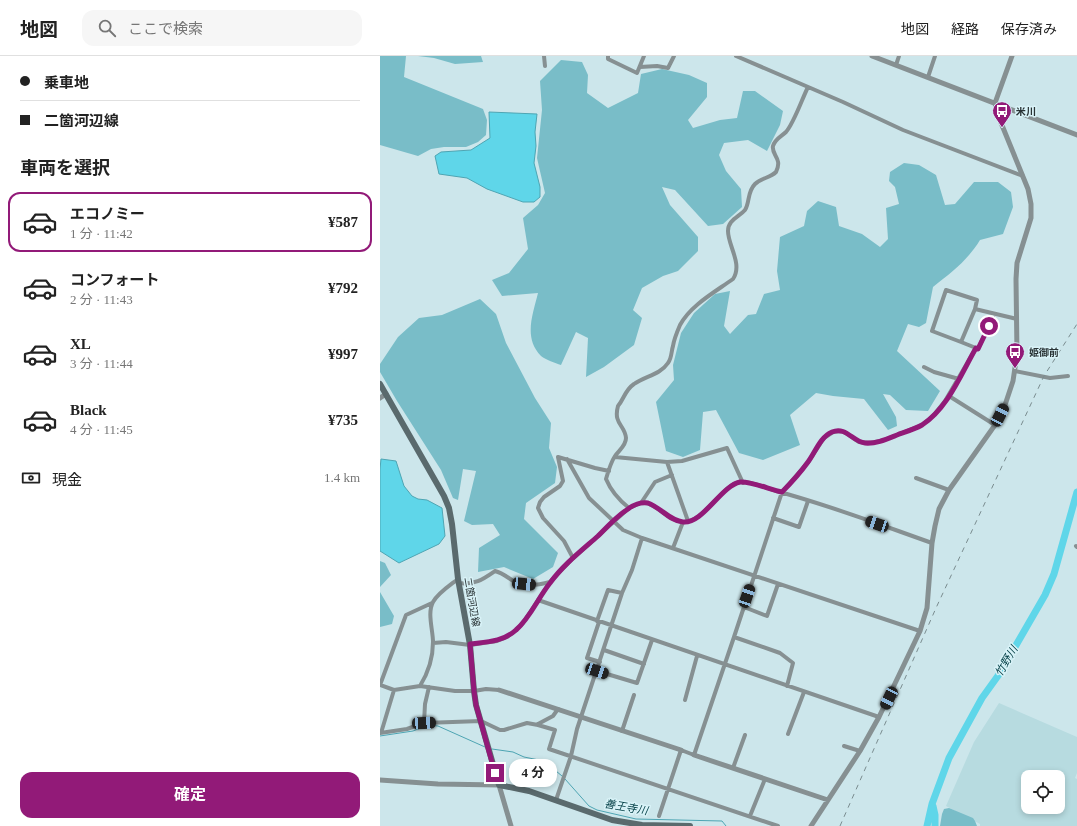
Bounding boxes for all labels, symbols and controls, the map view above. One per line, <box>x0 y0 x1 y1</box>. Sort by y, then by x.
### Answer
search box <box>82 10 362 46</box>
icon: search <box>96 17 118 39</box>
text: 地図 <box>20 19 58 40</box>
text: ここで検索 <box>128 21 203 37</box>
text: 地図 <box>901 22 929 37</box>
text: 経路 <box>951 22 979 37</box>
text: 保存済み <box>1001 22 1057 37</box>
text: 乗車地 <box>44 75 89 91</box>
bus stop icon: 米川 <box>991 100 1013 128</box>
place label: 米川 <box>1016 106 1036 117</box>
text: 二箇河辺線 <box>44 113 119 129</box>
text: 車両を選択 <box>20 158 110 178</box>
icon: car <box>22 204 58 240</box>
text: エコノミー <box>70 206 145 222</box>
text: ¥587 <box>328 214 358 230</box>
text: 1 分 · 11:42 <box>70 226 133 241</box>
icon: car <box>22 270 58 306</box>
text: コンフォート <box>70 272 160 288</box>
text: ¥792 <box>328 280 358 296</box>
text: 2 分 · 11:43 <box>70 292 133 307</box>
route start <box>980 317 998 335</box>
icon: car <box>22 336 58 372</box>
text: XL <box>70 336 91 352</box>
bus stop icon: 姫御前 <box>1004 341 1026 369</box>
text: ¥997 <box>328 346 358 362</box>
place label: 姫御前 <box>1029 347 1059 358</box>
text: 3 分 · 11:44 <box>70 356 133 371</box>
icon: car <box>22 402 58 438</box>
text: Black <box>70 402 107 418</box>
car <box>989 402 1011 428</box>
text: ¥735 <box>328 412 358 428</box>
text: 4 分 · 11:45 <box>70 422 133 437</box>
icon: cash <box>20 467 42 489</box>
text: 1.4 km <box>324 470 360 485</box>
text: 現金 <box>52 472 82 488</box>
car <box>864 514 890 534</box>
street label: 二箇河辺線 <box>462 576 482 628</box>
car <box>511 577 537 591</box>
car <box>737 583 757 609</box>
water label: 竹野川 <box>992 643 1020 678</box>
car <box>584 662 610 680</box>
car <box>878 685 900 711</box>
car <box>412 716 436 730</box>
callout: 4 分 <box>509 759 557 787</box>
route end <box>486 764 504 782</box>
text: 4 分 <box>522 765 544 780</box>
map controls <box>1021 770 1065 814</box>
button: locate <box>1021 770 1065 814</box>
button: 確定 <box>20 772 360 818</box>
water label: 善王寺川 <box>603 797 650 817</box>

